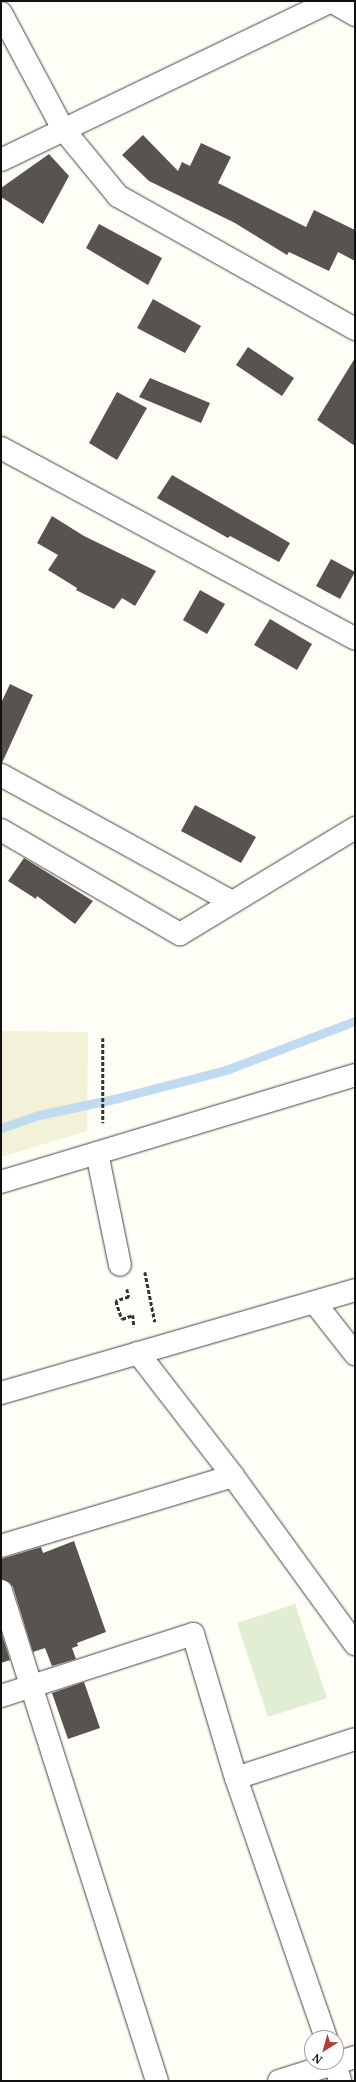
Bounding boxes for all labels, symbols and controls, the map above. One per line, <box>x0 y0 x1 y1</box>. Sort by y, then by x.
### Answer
north arrow <box>304 2030 344 2070</box>
text: N <box>309 2051 325 2068</box>

